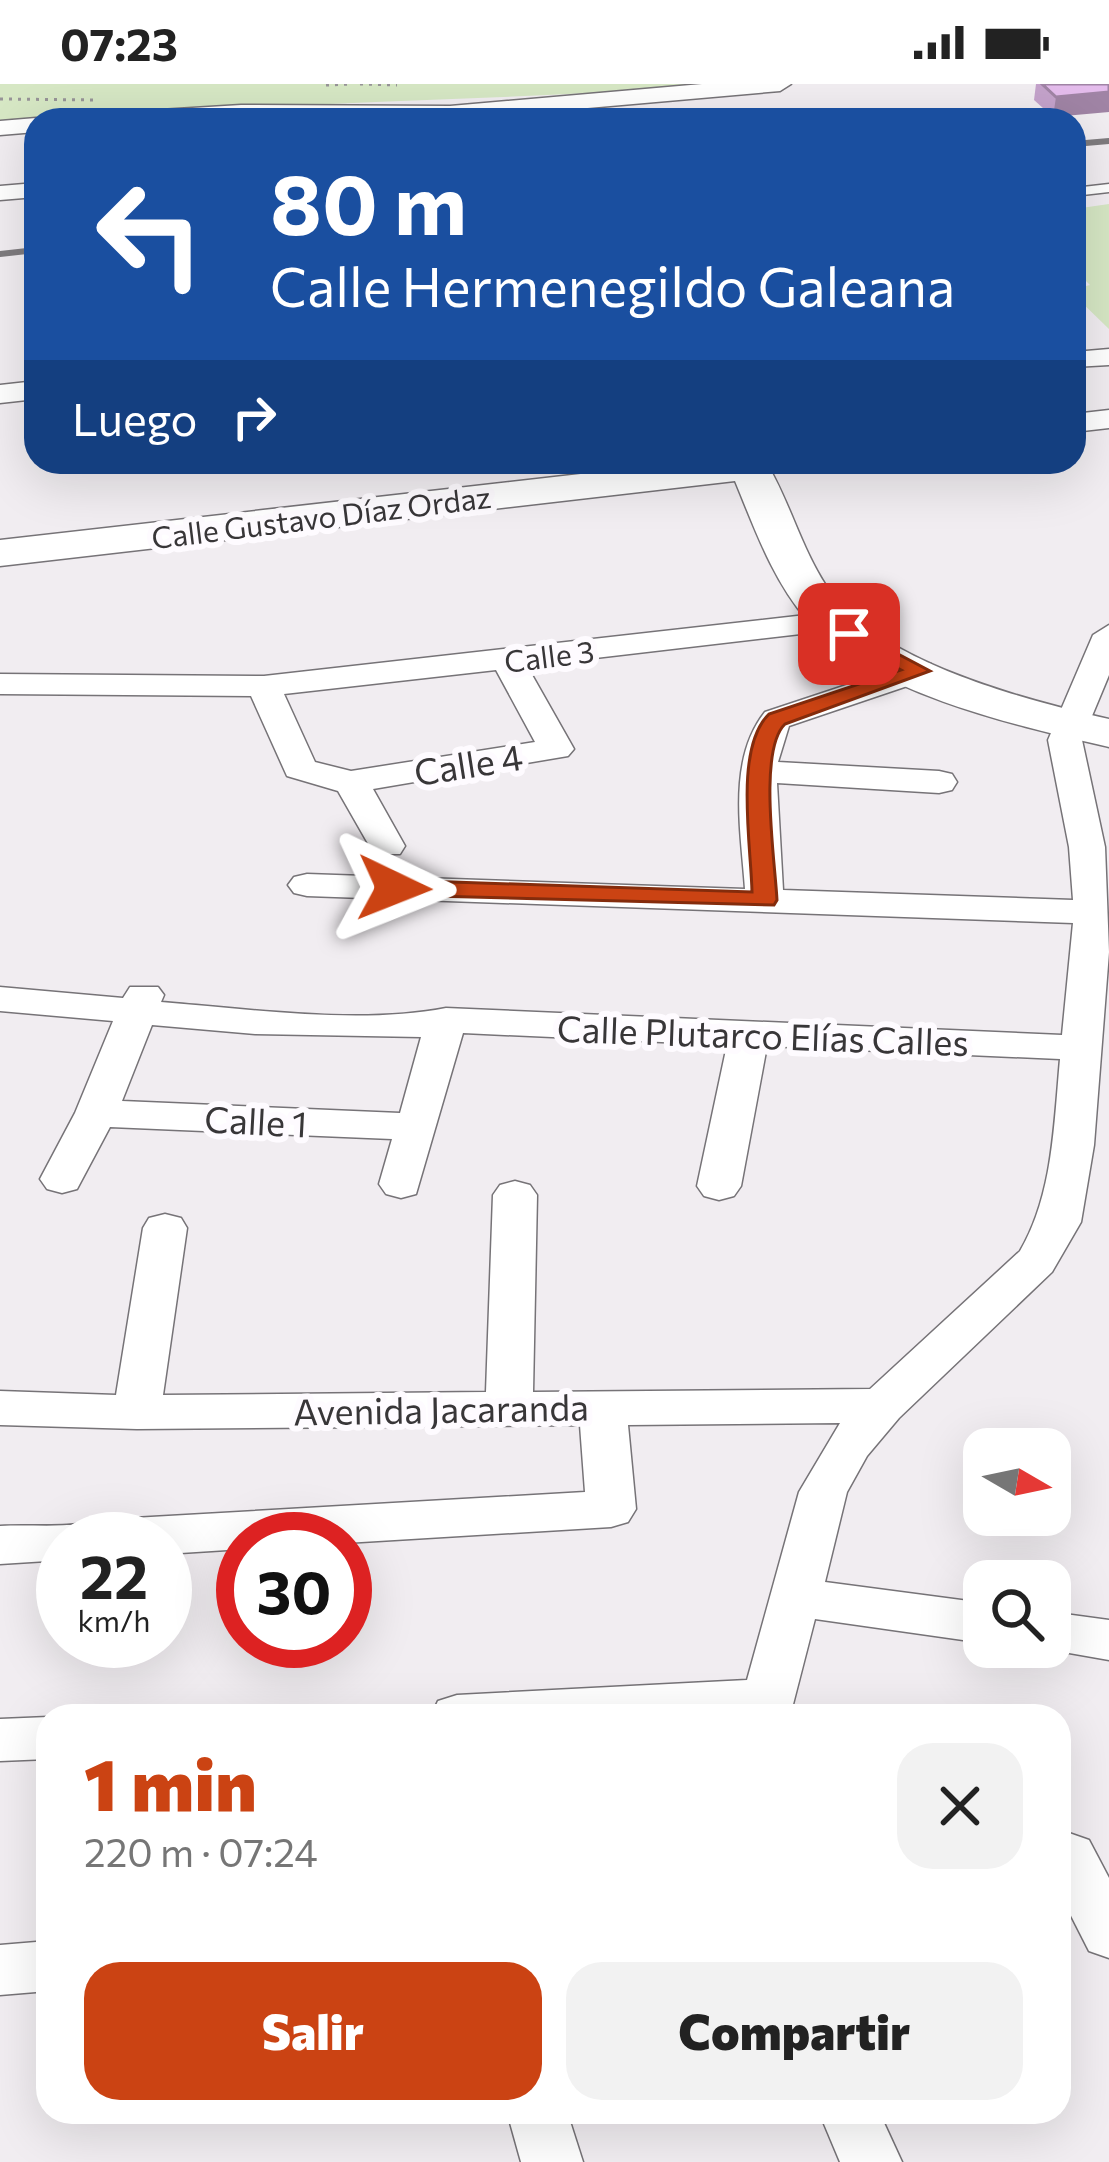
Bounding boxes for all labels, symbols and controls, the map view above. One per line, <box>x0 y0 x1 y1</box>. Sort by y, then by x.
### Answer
text: 07:23 <box>60 15 178 70</box>
text: 80 m <box>270 150 467 252</box>
icon: left <box>72 156 228 312</box>
text: Calle Hermenegildo Galeana <box>270 252 955 318</box>
icon: right <box>221 384 287 450</box>
text: Luego <box>72 390 197 445</box>
street label: Calle Gustavo Díaz Ordaz <box>149 477 493 555</box>
pin <box>798 583 900 685</box>
icon: arrive <box>816 601 882 667</box>
street label: Calle 3 <box>502 631 596 679</box>
street label: Calle 4 <box>411 733 525 793</box>
position arrow <box>331 825 457 951</box>
street label: Calle Plutarco Elías Calles <box>556 1005 970 1063</box>
street label: Calle 1 <box>203 1095 309 1145</box>
street label: Avenida Jacaranda <box>293 1383 589 1433</box>
north arrow <box>963 1428 1071 1536</box>
map controls <box>963 1428 1071 1668</box>
speed limit sign: 30 <box>216 1512 372 1668</box>
text: 22 <box>80 1538 148 1611</box>
button: search <box>963 1560 1071 1668</box>
text: km/h <box>78 1601 150 1638</box>
text: 1 min <box>84 1738 257 1826</box>
button: close <box>897 1743 1023 1869</box>
text: 220 m · 07:24 <box>84 1827 318 1875</box>
button: Salir <box>84 1962 542 2100</box>
button: Compartir <box>566 1962 1023 2100</box>

